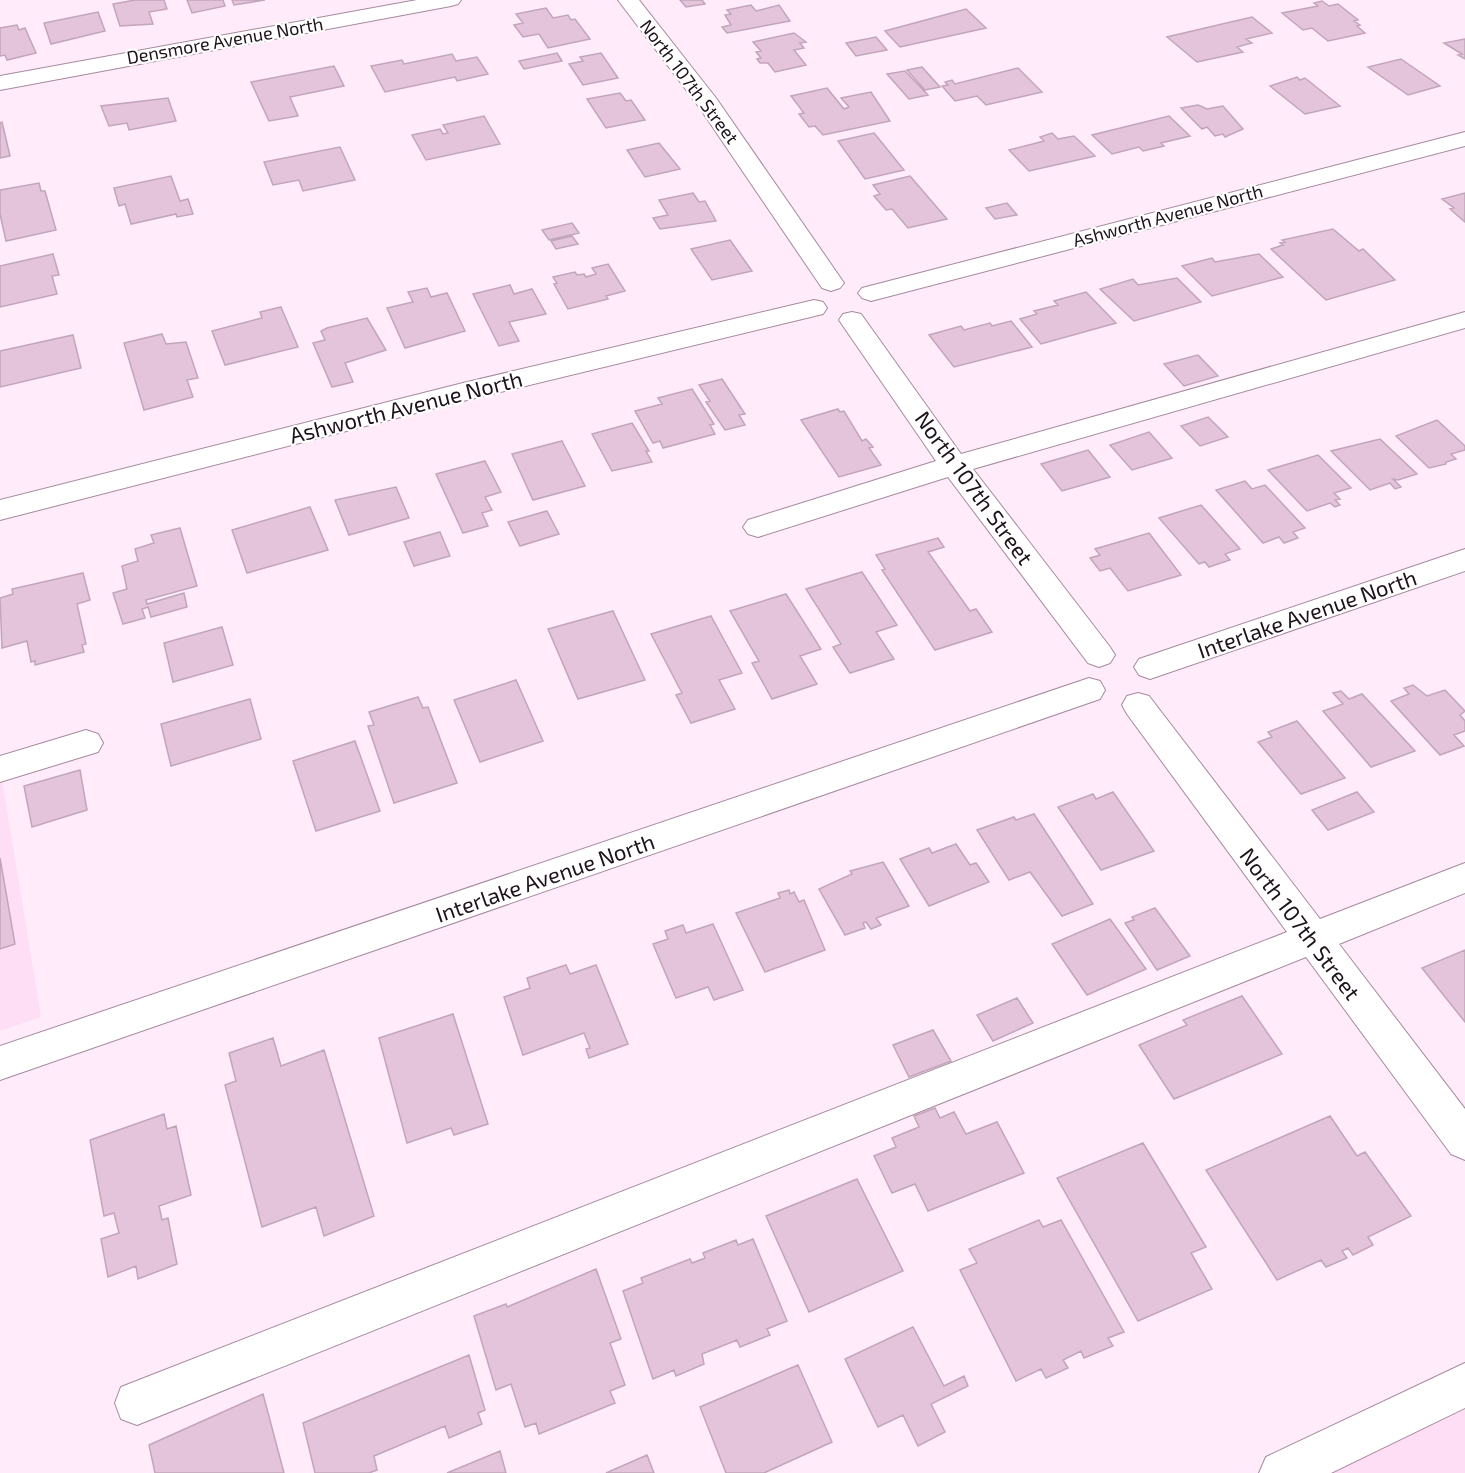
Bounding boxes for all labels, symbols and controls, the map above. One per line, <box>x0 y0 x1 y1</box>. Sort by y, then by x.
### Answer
street label: Densmore Avenue North <box>125 12 325 68</box>
street label: North 107th Street <box>636 15 744 148</box>
street label: Ashworth Avenue North <box>1070 179 1265 251</box>
street label: Ashworth Avenue North <box>287 364 525 448</box>
street label: North 107th Street <box>910 406 1039 569</box>
street label: Interlake Avenue North <box>1194 563 1420 663</box>
street label: Interlake Avenue North <box>432 827 658 927</box>
street label: North 107th Street <box>1235 842 1366 1004</box>

